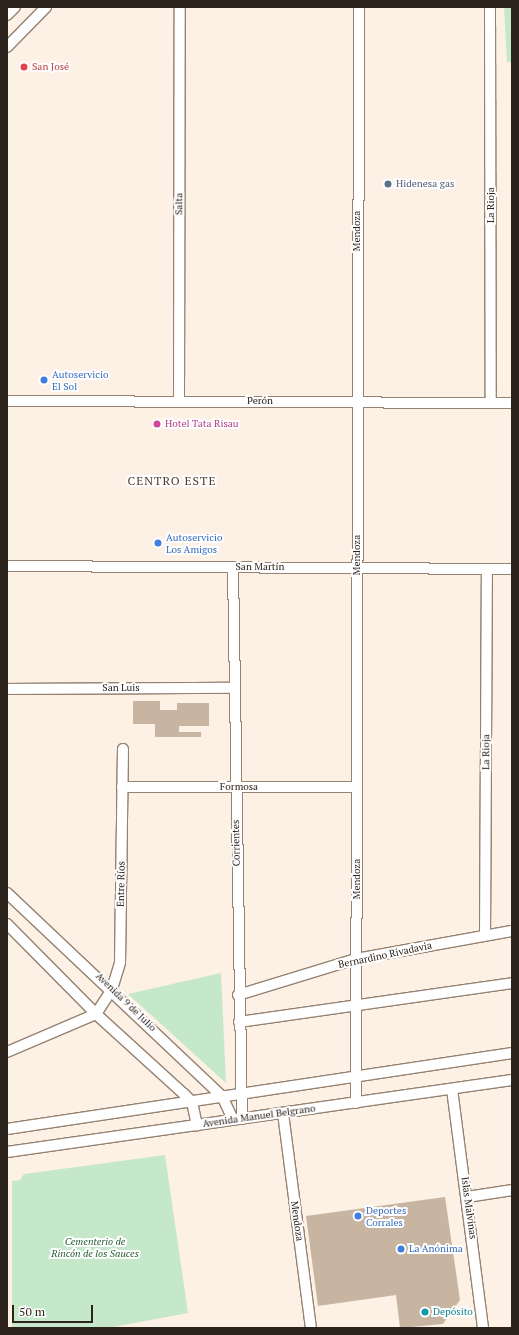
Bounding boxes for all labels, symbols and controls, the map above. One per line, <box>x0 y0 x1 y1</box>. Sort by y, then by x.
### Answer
place label: San José <box>32 61 69 73</box>
marker: San José <box>19 62 29 72</box>
place label: Hidenesa gas <box>396 178 454 190</box>
marker: Hidenesa gas <box>383 179 393 189</box>
street label: La Rioja <box>485 187 497 223</box>
street label: Salta <box>173 193 185 215</box>
street label: Mendoza <box>351 211 363 251</box>
place label: Autoservicio El Sol <box>52 368 108 392</box>
marker: Autoservicio El Sol <box>39 375 49 385</box>
street label: Perón <box>247 395 273 407</box>
place label: Hotel Tata Risau <box>165 418 239 430</box>
marker: Hotel Tata Risau <box>152 419 162 429</box>
district label: CENTRO ESTE <box>128 474 216 488</box>
place label: Autoservicio Los Amigos <box>166 531 222 554</box>
street label: Mendoza <box>351 535 363 575</box>
marker: Autoservicio Los Amigos <box>153 538 163 548</box>
street label: San Martín <box>236 561 284 573</box>
street label: San Luis <box>102 682 140 694</box>
street label: La Rioja <box>480 734 492 770</box>
street label: Formosa <box>220 781 258 793</box>
street label: Corrientes <box>230 820 242 866</box>
street label: Mendoza <box>351 859 363 899</box>
street label: Entre Ríos <box>115 861 127 907</box>
street label: Bernardino Rivadavia <box>337 939 433 971</box>
street label: Avenida 9 de Julio <box>93 970 159 1034</box>
street label: Avenida Manuel Belgrano <box>202 1102 316 1130</box>
street label: Islas Malvinas <box>459 1176 479 1240</box>
street label: Mendoza <box>288 1200 306 1242</box>
place label: Deportes Corrales <box>366 1204 406 1228</box>
marker: Deportes Corrales <box>353 1211 363 1221</box>
park label: Cementerio de Rincón de los Sauces <box>51 1235 139 1258</box>
place label: La Anónima <box>409 1243 463 1255</box>
marker: La Anónima <box>396 1244 406 1254</box>
scale bar <box>14 1297 95 1323</box>
text: 50 m <box>19 1304 45 1319</box>
place label: Depósito <box>433 1306 473 1318</box>
marker: Depósito <box>420 1307 430 1317</box>

